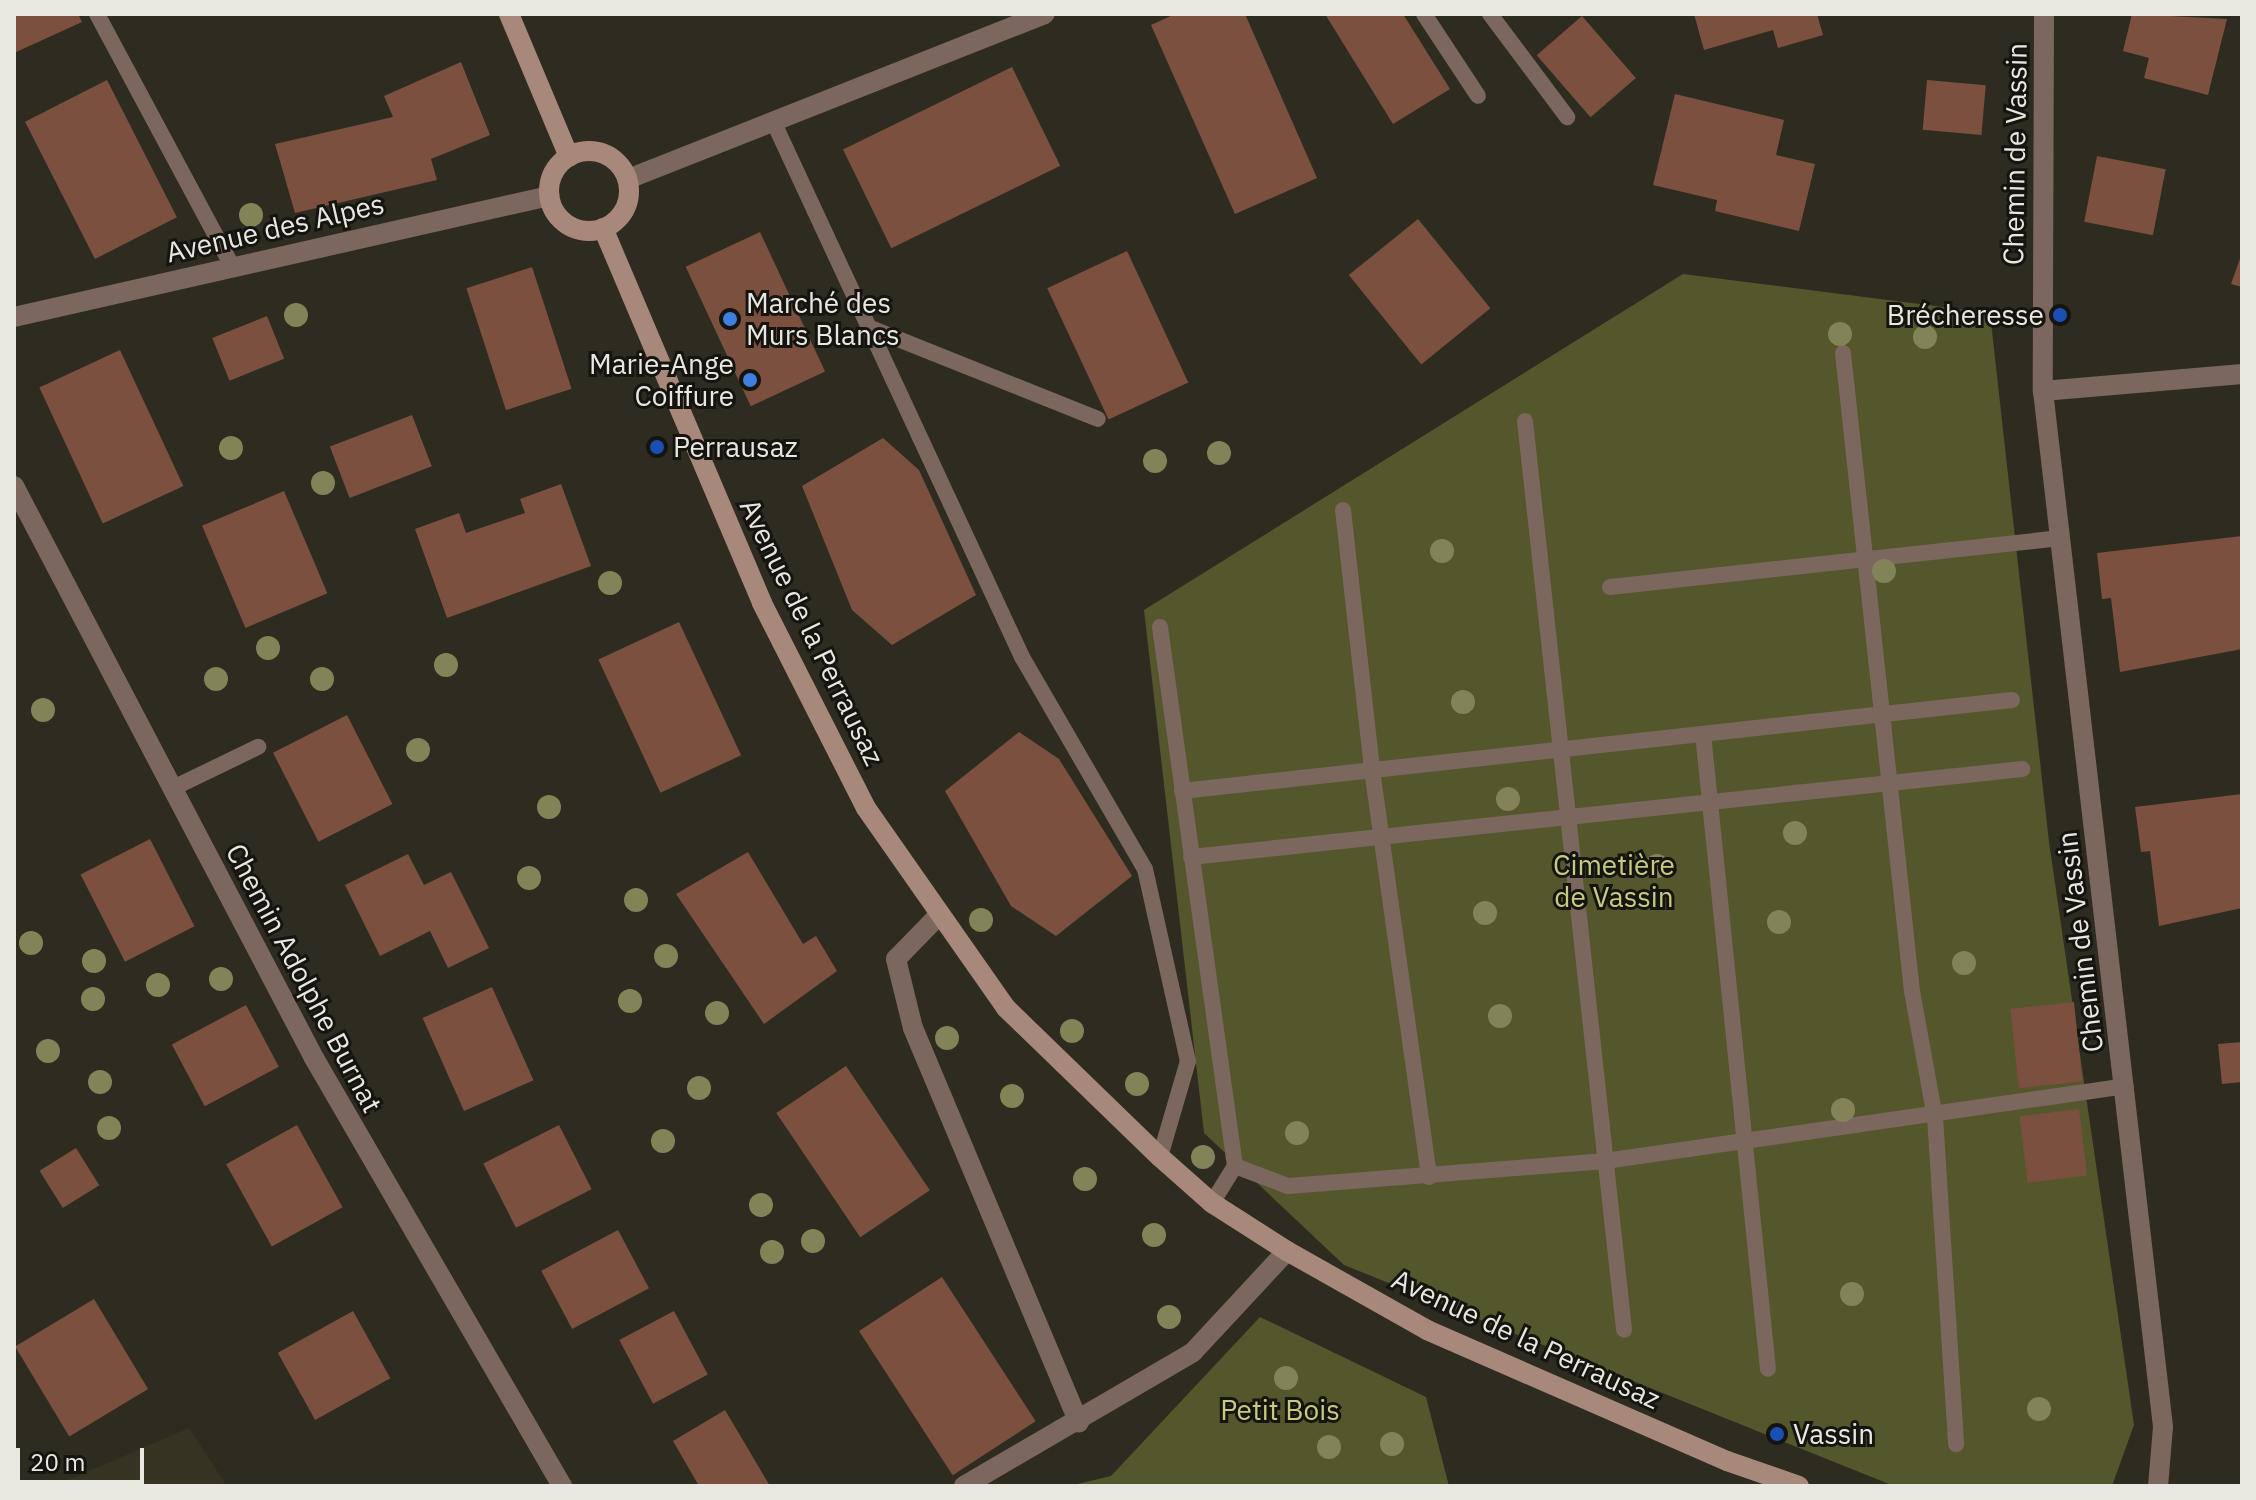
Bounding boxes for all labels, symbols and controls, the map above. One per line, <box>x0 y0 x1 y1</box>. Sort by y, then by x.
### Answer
street label: Chemin de Vassin <box>1996 43 2034 265</box>
street label: Avenue des Alpes <box>163 187 387 269</box>
place label: Marché des Murs Blancs <box>746 286 900 352</box>
place label: Brécheresse <box>1887 298 2044 332</box>
marker: Brécheresse <box>2051 306 2069 324</box>
marker: Marché des Murs Blancs <box>721 310 739 328</box>
place label: Marie-Ange Coiffure <box>589 347 734 413</box>
marker: Marie-Ange Coiffure <box>741 371 759 389</box>
place label: Perrausaz <box>673 430 798 464</box>
marker: Perrausaz <box>648 438 666 456</box>
street label: Avenue de la Perrausaz <box>733 493 891 771</box>
street label: Chemin de Vassin <box>2050 830 2110 1054</box>
street label: Chemin Adolphe Burnat <box>219 838 389 1118</box>
park label: Cimetière de Vassin <box>1553 848 1675 914</box>
street label: Avenue de la Perrausaz <box>1387 1262 1665 1416</box>
park label: Petit Bois <box>1220 1393 1340 1427</box>
place label: Vassin <box>1793 1417 1874 1451</box>
marker: Vassin <box>1768 1425 1786 1443</box>
scale bar <box>20 1432 148 1482</box>
text: 20 m <box>30 1446 85 1478</box>

